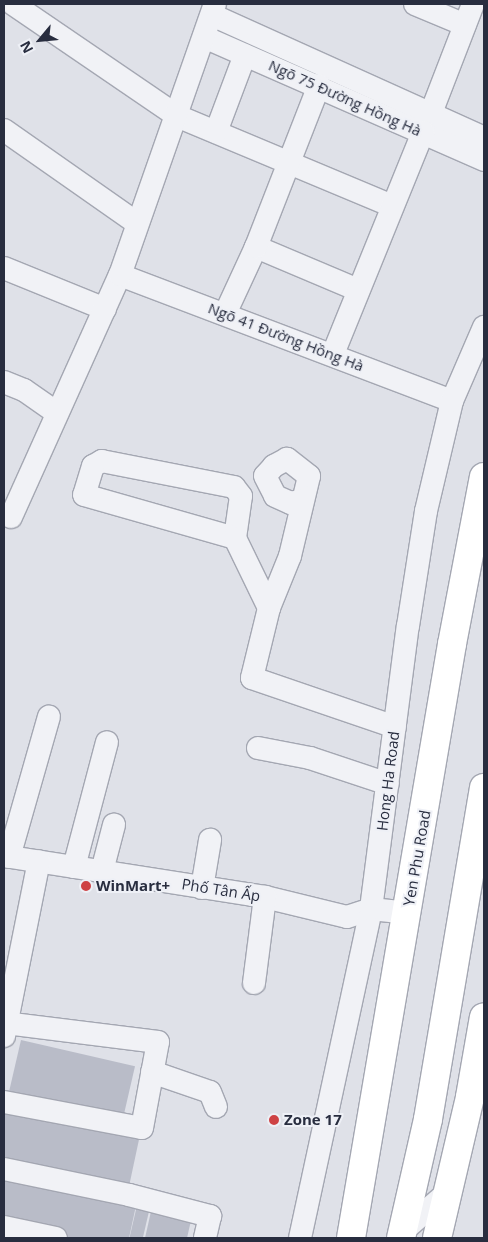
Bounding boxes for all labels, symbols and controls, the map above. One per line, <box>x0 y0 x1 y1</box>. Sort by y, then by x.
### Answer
north arrow <box>15 15 65 65</box>
text: N <box>15 38 37 57</box>
street label: Ngõ 75 Đường Hồng Hà <box>266 56 424 140</box>
street label: Ngõ 41 Đường Hồng Hà <box>206 299 366 375</box>
street label: Hong Ha Road <box>373 730 403 832</box>
street label: Yen Phu Road <box>400 809 434 907</box>
street label: Phố Tân Ấp <box>180 875 262 905</box>
place label: WinMart+ <box>96 877 170 895</box>
marker: WinMart+ <box>80 880 92 892</box>
place label: Zone 17 <box>284 1111 342 1129</box>
marker: Zone 17 <box>268 1114 280 1126</box>

